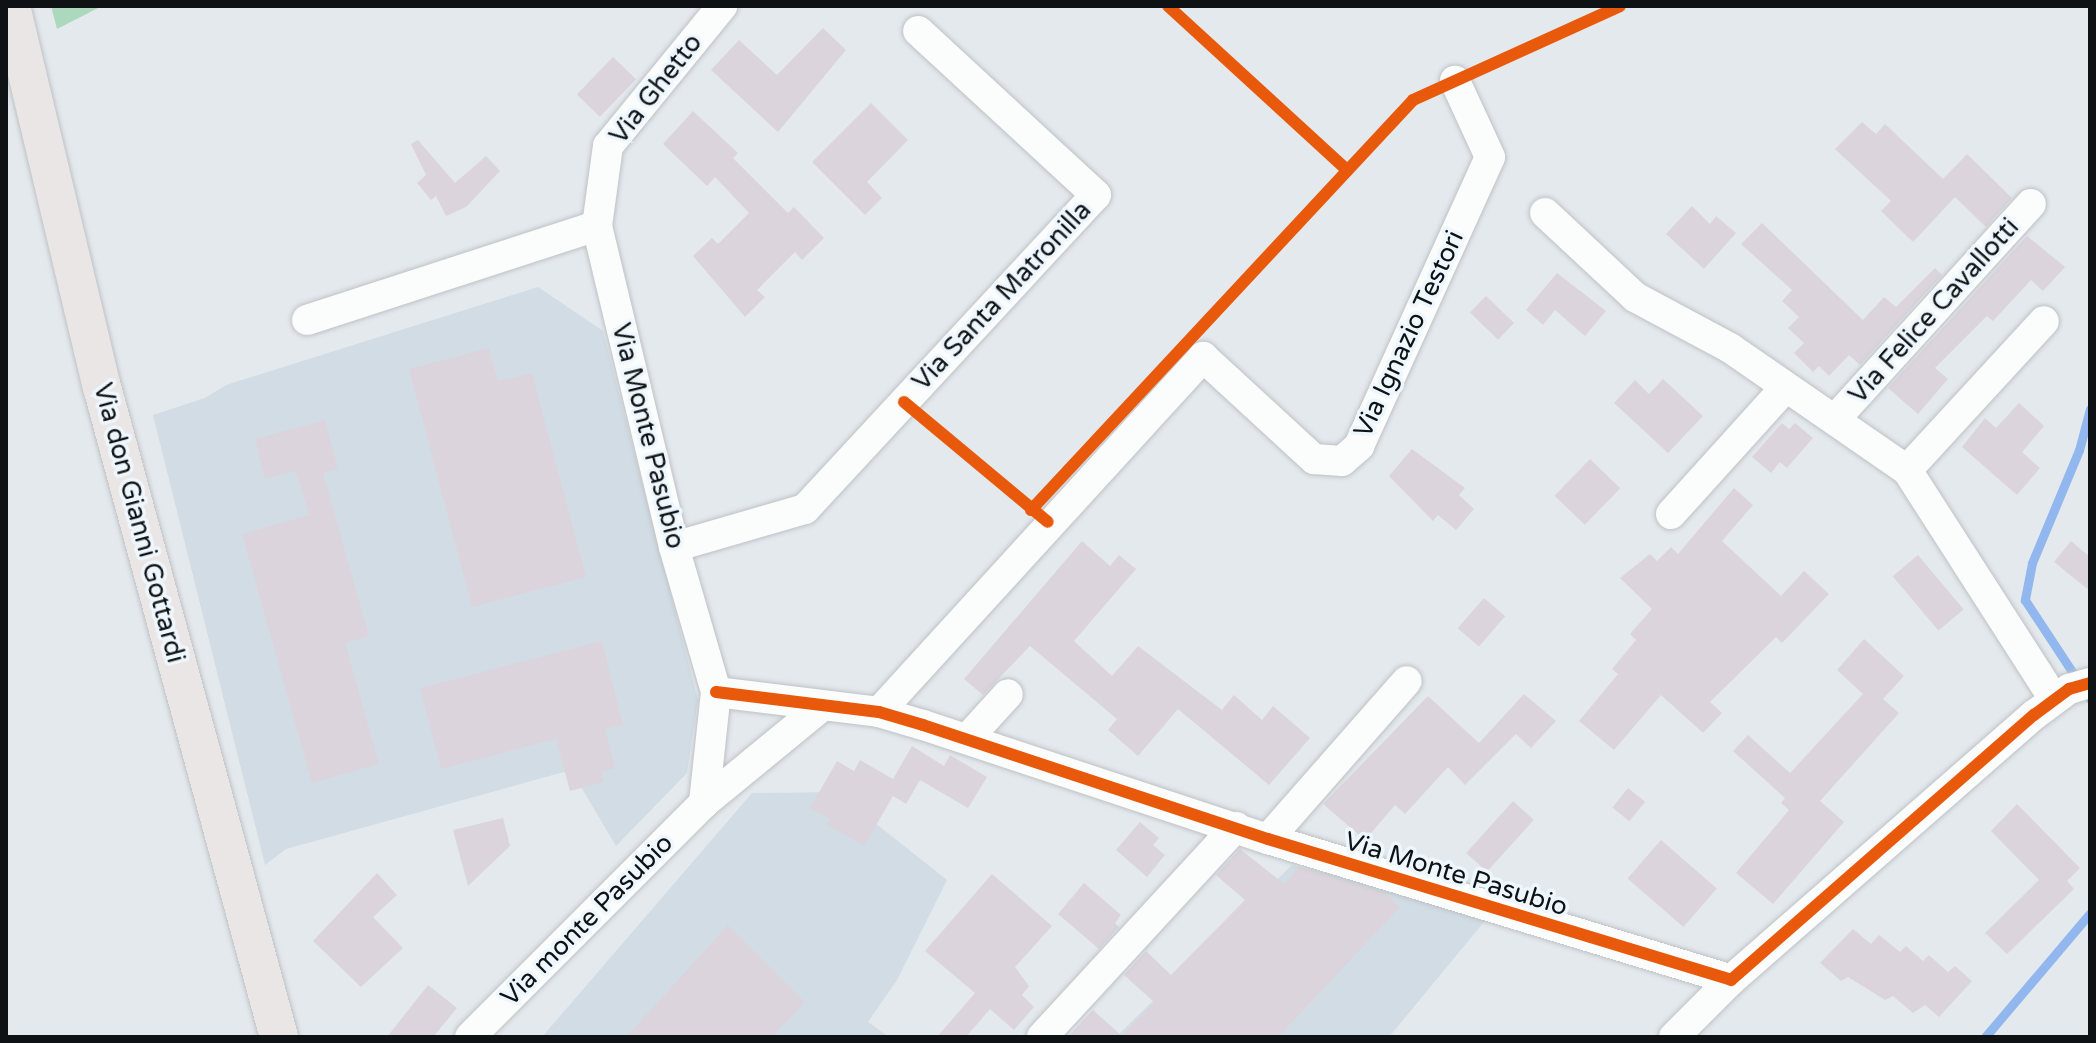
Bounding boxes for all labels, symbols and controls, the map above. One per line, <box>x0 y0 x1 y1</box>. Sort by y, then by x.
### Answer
street label: Via Ghetto <box>603 28 709 150</box>
street label: Via Santa Matronilla <box>906 195 1098 397</box>
street label: Via Felice Cavallotti <box>1842 212 2026 410</box>
street label: Via Ignazio Testori <box>1347 226 1471 442</box>
street label: Via Monte Pasubio <box>605 320 691 552</box>
street label: Via don Gianni Gottardi <box>87 380 191 666</box>
street label: Via Monte Pasubio <box>1341 825 1571 923</box>
street label: Via monte Pasubio <box>494 827 680 1013</box>

